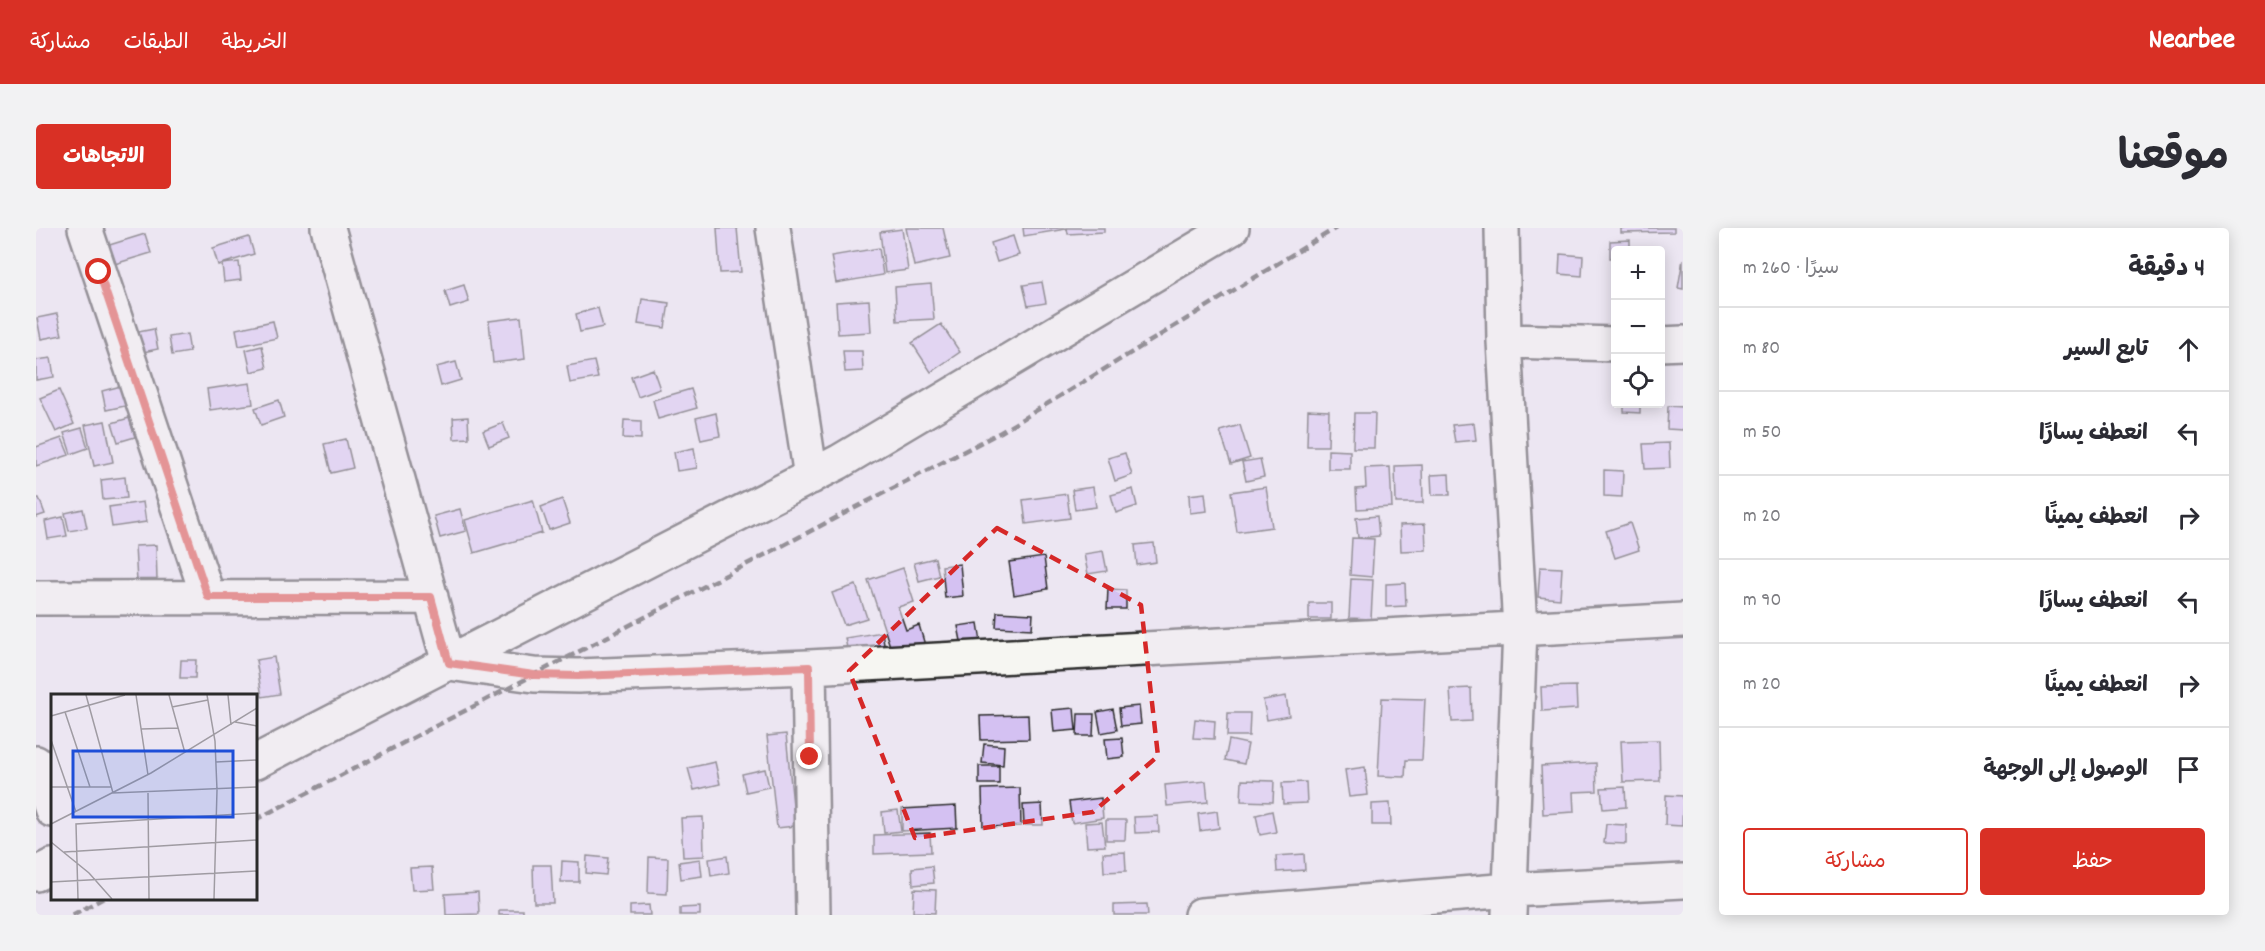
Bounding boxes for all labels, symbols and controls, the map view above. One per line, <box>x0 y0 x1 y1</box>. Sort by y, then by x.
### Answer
text: Nearbee <box>2149 22 2235 62</box>
text: مشاركة <box>30 29 91 59</box>
text: الطبقات <box>124 29 189 59</box>
text: الخريطة <box>222 29 287 59</box>
button: الاتجاهات <box>36 124 171 189</box>
text: موقعنا <box>2118 130 2229 190</box>
map controls <box>1611 246 1665 408</box>
button: + <box>1611 246 1665 300</box>
text: 4 دقيقة <box>2128 251 2205 288</box>
text: سيرًا · 260 m <box>1743 255 1839 283</box>
route start <box>85 258 111 284</box>
button: − <box>1611 300 1665 354</box>
icon: ahead <box>2172 333 2205 366</box>
text: 80 m <box>1743 335 1780 363</box>
text: تابع السير <box>2065 335 2148 366</box>
button: locate <box>1611 354 1665 408</box>
icon: left <box>2172 417 2205 450</box>
text: 50 m <box>1743 419 1782 447</box>
text: انعطف يسارًا <box>2039 419 2148 450</box>
icon: right <box>2172 501 2205 534</box>
text: 20 m <box>1743 503 1781 531</box>
text: انعطف يمينًا <box>2045 503 2148 534</box>
icon: left <box>2172 585 2205 618</box>
text: 90 m <box>1743 587 1781 615</box>
text: انعطف يسارًا <box>2039 587 2148 618</box>
icon: right <box>2172 669 2205 702</box>
text: 20 m <box>1743 671 1781 699</box>
text: انعطف يمينًا <box>2045 671 2148 702</box>
inset map <box>51 694 256 900</box>
route end <box>796 743 822 769</box>
icon: arrive <box>2172 753 2205 786</box>
text: الوصول إلى الوجهة <box>1983 755 2148 786</box>
button: مشاركة <box>1743 828 1968 895</box>
button: حفظ <box>1980 828 2205 895</box>

